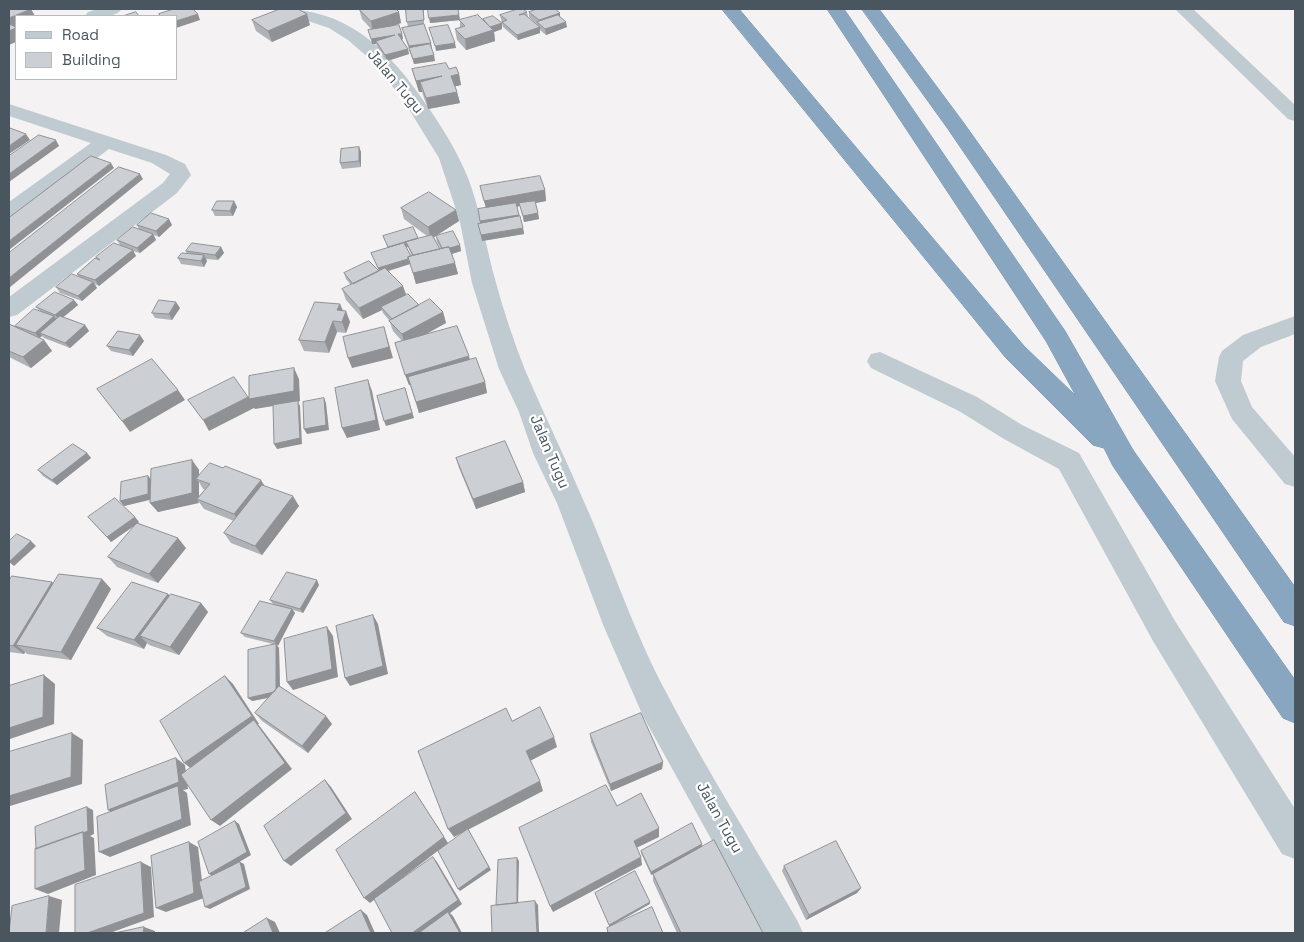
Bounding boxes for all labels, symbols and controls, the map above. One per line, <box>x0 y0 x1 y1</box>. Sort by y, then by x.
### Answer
legend <box>15 15 178 80</box>
text: Road <box>62 25 99 44</box>
street label: Jalan Tugu <box>363 46 427 118</box>
text: Building <box>62 50 121 69</box>
street label: Jalan Tugu <box>525 413 573 491</box>
street label: Jalan Tugu <box>692 779 746 857</box>

